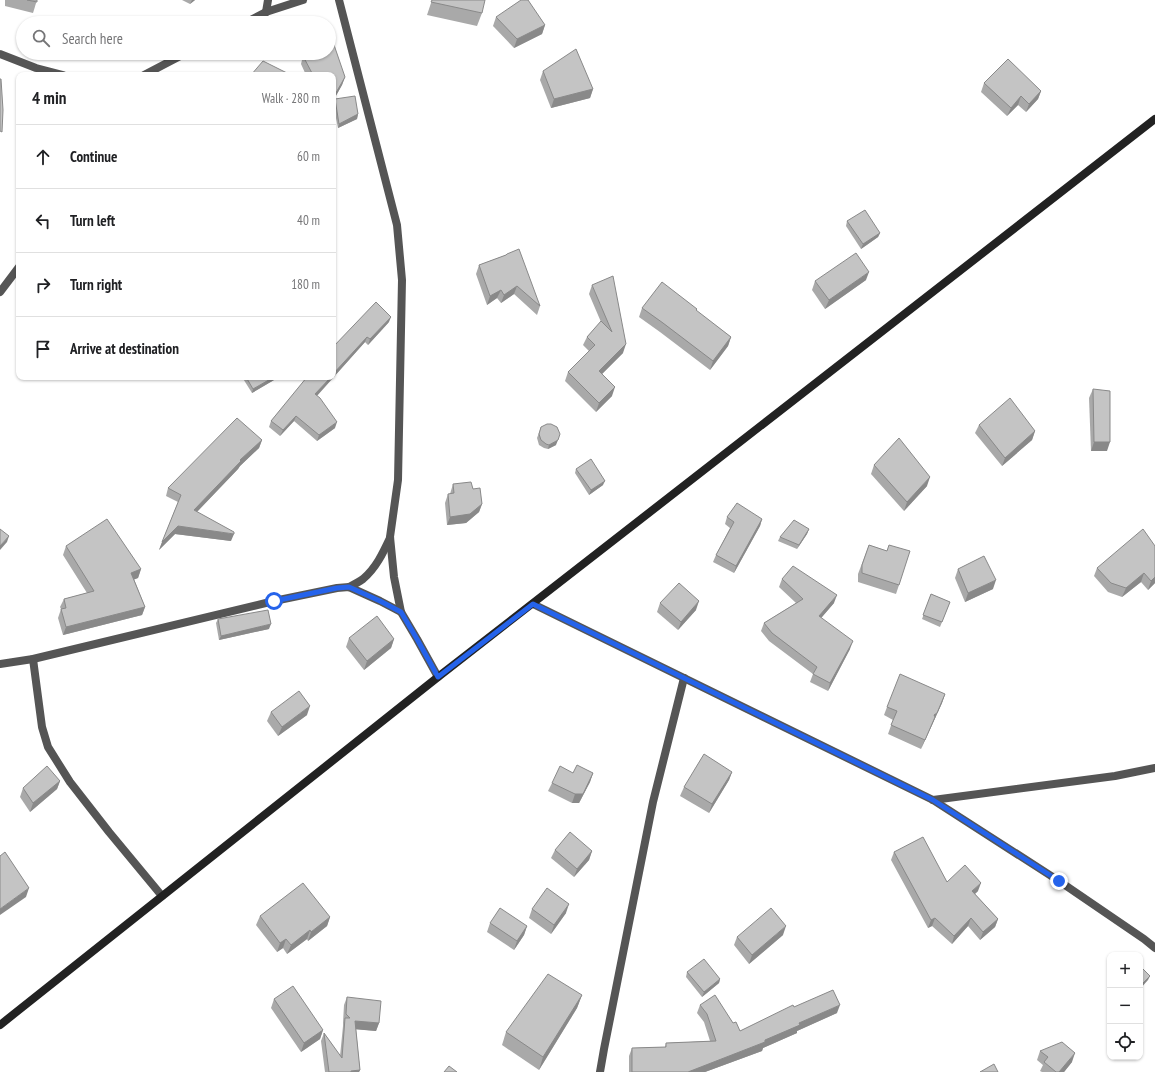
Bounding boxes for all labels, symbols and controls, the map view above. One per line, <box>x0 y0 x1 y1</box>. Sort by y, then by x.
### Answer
search box <box>16 16 336 60</box>
icon: search <box>30 27 52 49</box>
text: Search here <box>62 29 123 48</box>
text: 4 min <box>32 87 66 109</box>
text: Walk · 280 m <box>262 90 320 107</box>
icon: ahead <box>32 146 54 168</box>
text: Continue <box>70 147 117 166</box>
text: 60 m <box>297 148 320 165</box>
icon: left <box>32 210 54 232</box>
text: Turn left <box>70 211 115 230</box>
text: 40 m <box>297 212 320 229</box>
icon: right <box>32 274 54 296</box>
text: Turn right <box>70 275 122 294</box>
text: 180 m <box>291 276 320 293</box>
icon: arrive <box>32 338 54 360</box>
text: Arrive at destination <box>70 339 179 358</box>
route start <box>265 592 283 610</box>
route end <box>1050 872 1068 890</box>
map controls <box>1107 952 1143 1060</box>
button: + <box>1107 952 1143 988</box>
button: − <box>1107 988 1143 1024</box>
button: locate <box>1107 1024 1143 1060</box>

